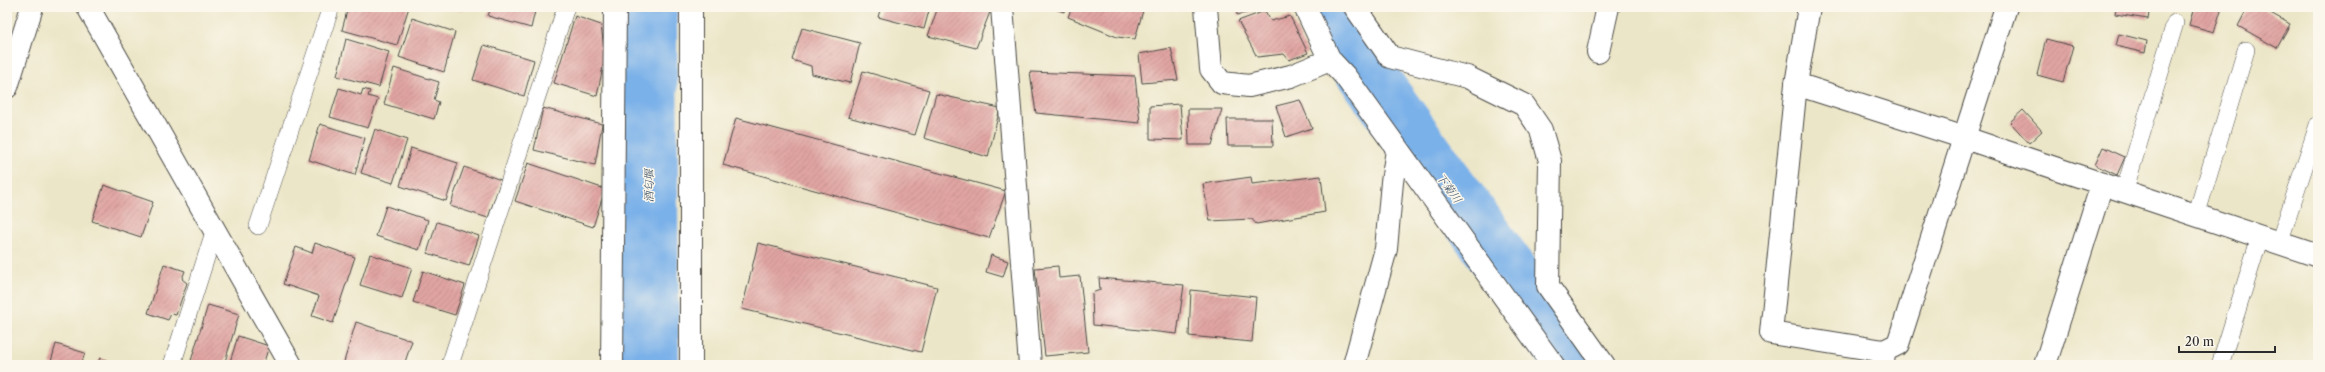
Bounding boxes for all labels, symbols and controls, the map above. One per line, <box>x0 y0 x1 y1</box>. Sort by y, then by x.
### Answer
water label: 酒匂堰 <box>642 168 656 203</box>
water label: 下菊川 <box>1434 171 1465 206</box>
scale bar <box>2179 328 2275 354</box>
text: 20 m <box>2185 334 2214 349</box>

